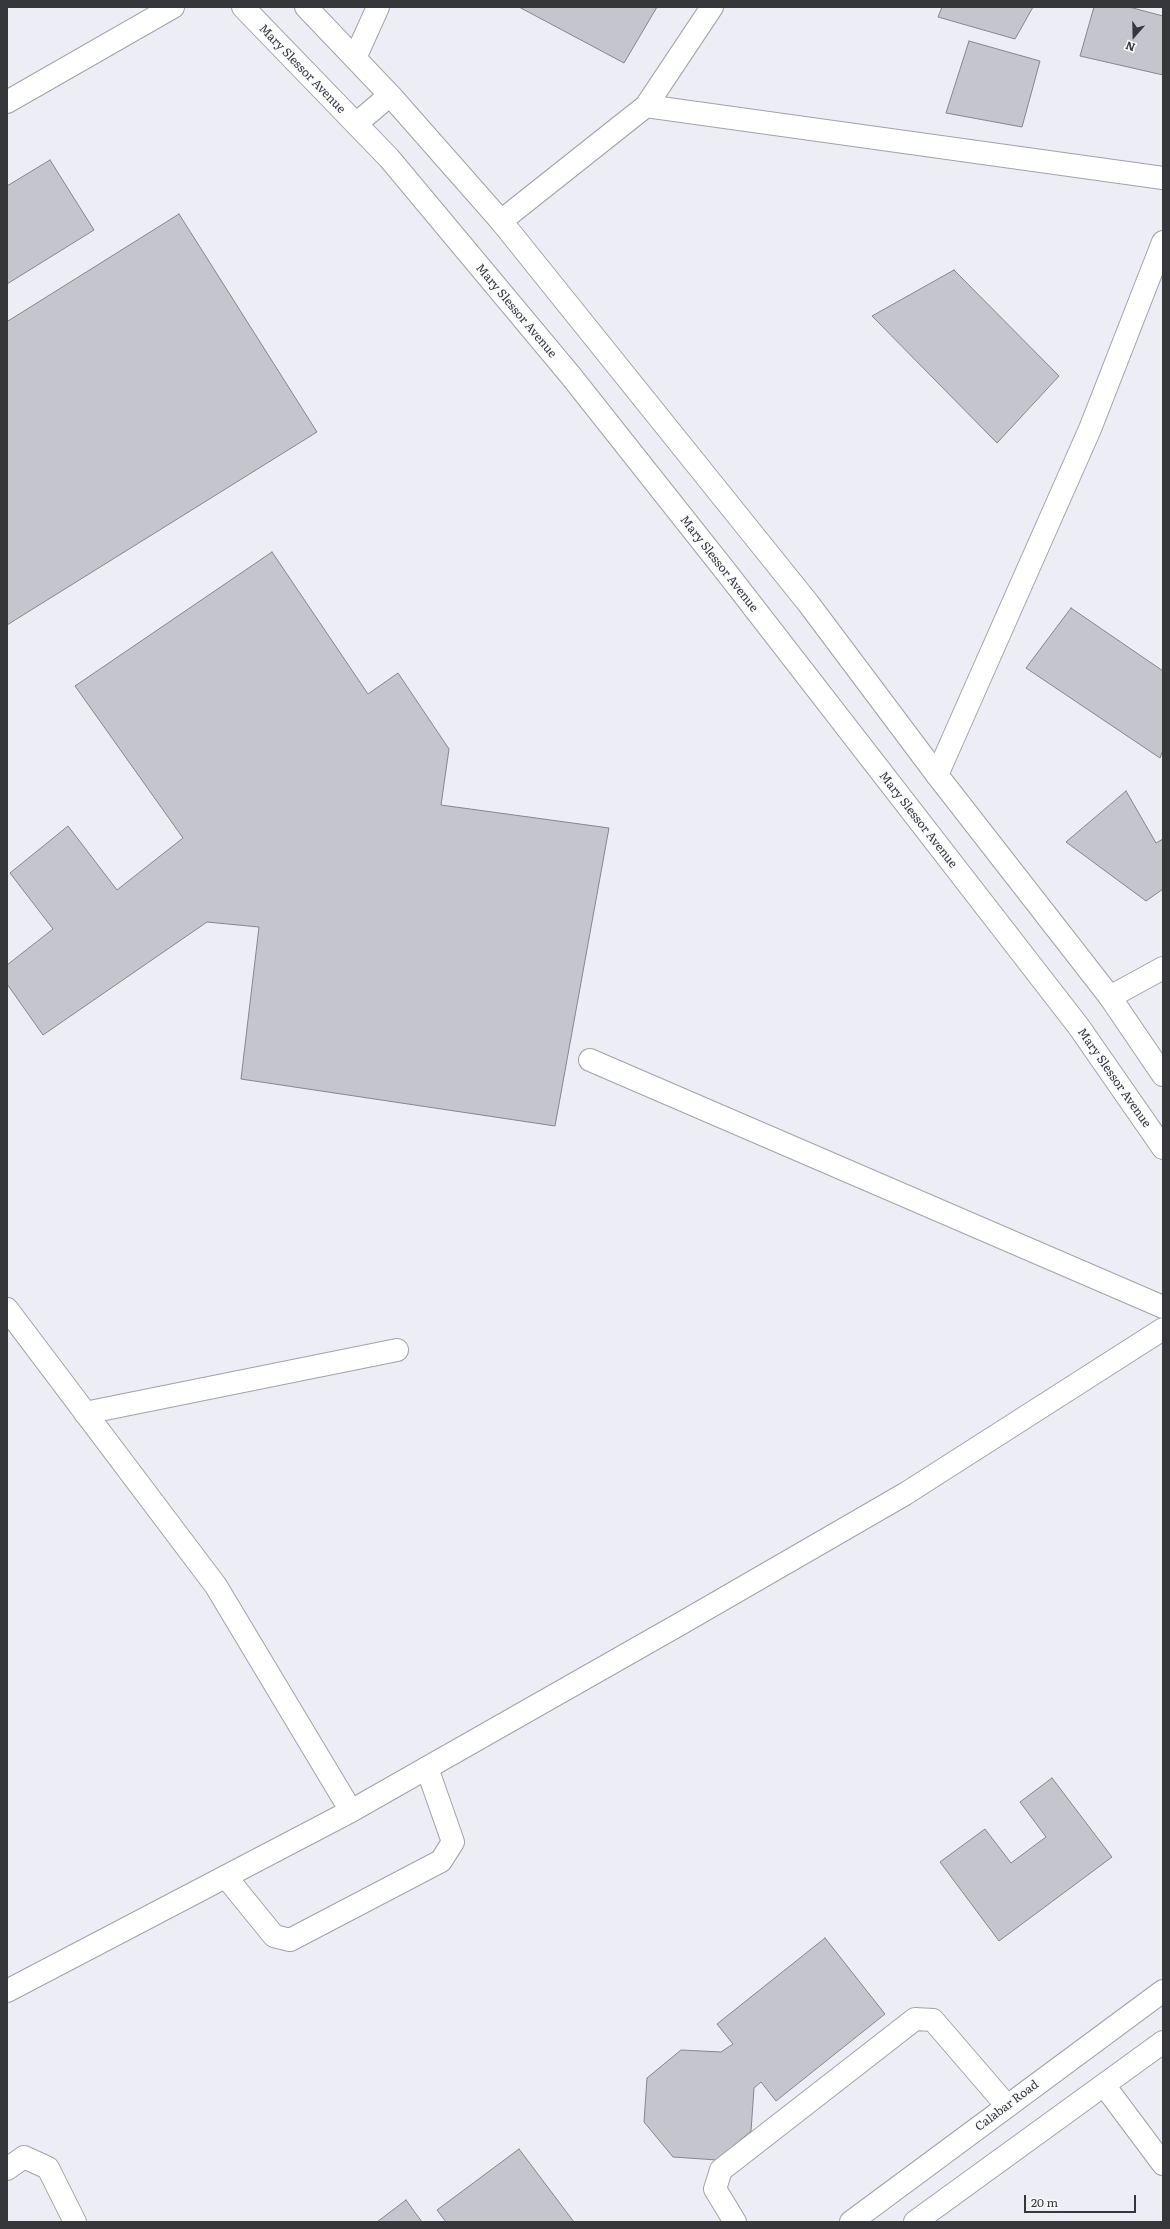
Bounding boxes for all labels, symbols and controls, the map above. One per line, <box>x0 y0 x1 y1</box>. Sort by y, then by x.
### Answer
north arrow <box>1114 16 1154 56</box>
street label: Mary Slessor Avenue <box>256 21 348 117</box>
text: N <box>1123 38 1137 56</box>
street label: Mary Slessor Avenue <box>472 261 560 361</box>
street label: Mary Slessor Avenue <box>677 513 761 615</box>
street label: Mary Slessor Avenue <box>876 769 960 871</box>
street label: Mary Slessor Avenue <box>1074 1025 1154 1131</box>
street label: Calabar Road <box>972 2077 1042 2135</box>
scale bar <box>1026 2187 1138 2213</box>
text: 20 m <box>1031 2193 1058 2211</box>

